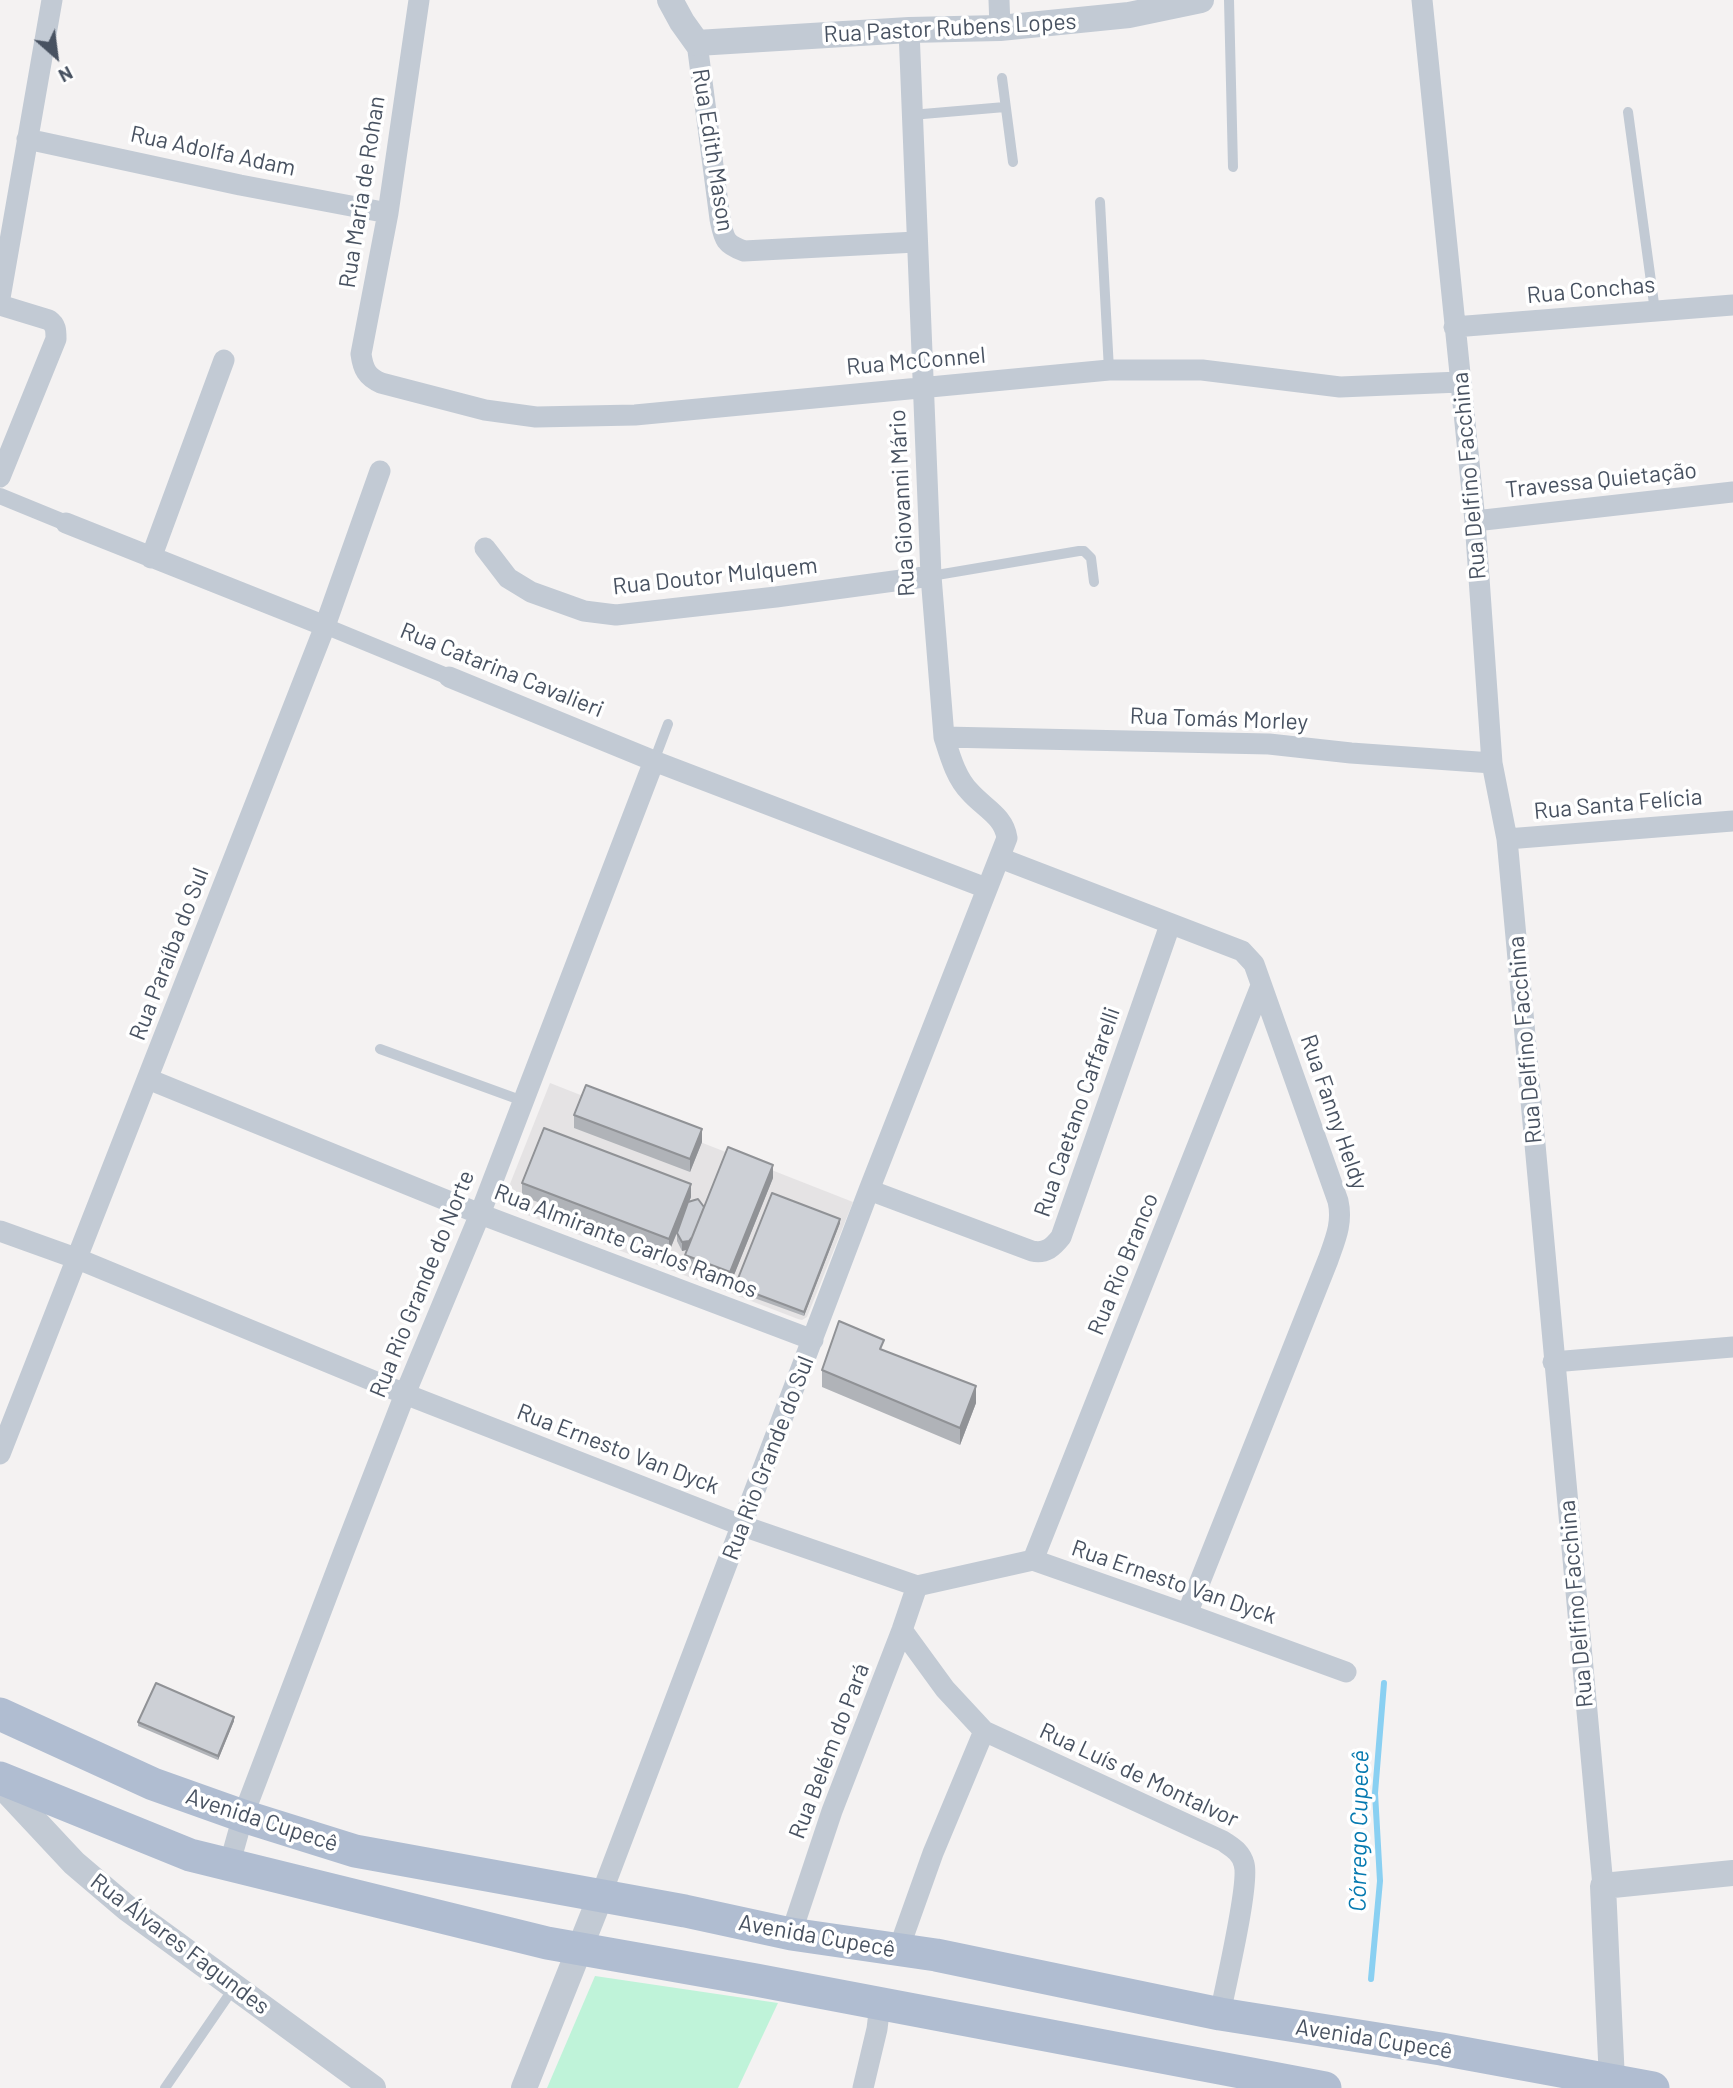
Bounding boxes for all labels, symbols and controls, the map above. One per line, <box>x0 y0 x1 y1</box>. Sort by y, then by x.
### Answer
street label: Rua Pastor Rubens Lopes <box>823 8 1077 48</box>
north arrow <box>21 21 91 91</box>
text: N <box>55 62 77 88</box>
street label: Rua Edith Mason <box>686 67 740 233</box>
street label: Rua Maria de Rohan <box>333 94 391 290</box>
street label: Rua Adolfa Adam <box>128 120 298 182</box>
street label: Rua Conchas <box>1526 271 1656 309</box>
street label: Rua McConnel <box>845 341 987 381</box>
street label: Rua Delfino Facchina <box>1446 371 1492 581</box>
street label: Rua Giovanni Mário <box>883 409 921 597</box>
street label: Travessa Quietação <box>1504 456 1698 504</box>
street label: Rua Doutor Mulquem <box>611 552 819 600</box>
street label: Rua Catarina Cavalieri <box>396 617 608 723</box>
street label: Rua Tomás Morley <box>1129 702 1309 736</box>
street label: Rua Santa Felícia <box>1533 783 1703 825</box>
street label: Rua Paraíba do Sul <box>123 864 215 1044</box>
street label: Rua Delfino Facchina <box>1502 935 1548 1145</box>
street label: Rua Caetano Caffarelli <box>1028 1003 1126 1221</box>
street label: Rua Fanny Heldy <box>1295 1031 1373 1193</box>
street label: Rua Rio Grande do Norte <box>364 1166 480 1402</box>
street label: Rua Almirante Carlos Ramos <box>490 1178 762 1304</box>
street label: Rua Rio Branco <box>1082 1189 1164 1339</box>
street label: Rua Rio Grande do Sul <box>716 1352 820 1564</box>
street label: Rua Ernesto Van Dyck <box>513 1398 723 1500</box>
street label: Rua Delfino Facchina <box>1553 1499 1599 1709</box>
street label: Rua Ernesto Van Dyck <box>1068 1534 1280 1630</box>
street label: Rua Belém do Pará <box>783 1659 875 1843</box>
street label: Rua Luís de Montalvor <box>1035 1717 1243 1833</box>
water label: Córrego Cupecê <box>1343 1750 1375 1912</box>
street label: Avenida Cupecê <box>182 1782 342 1858</box>
street label: Rua Álvares Fagundes <box>85 1868 275 2020</box>
street label: Avenida Cupecê <box>737 1909 897 1963</box>
street label: Avenida Cupecê <box>1294 2013 1454 2065</box>

